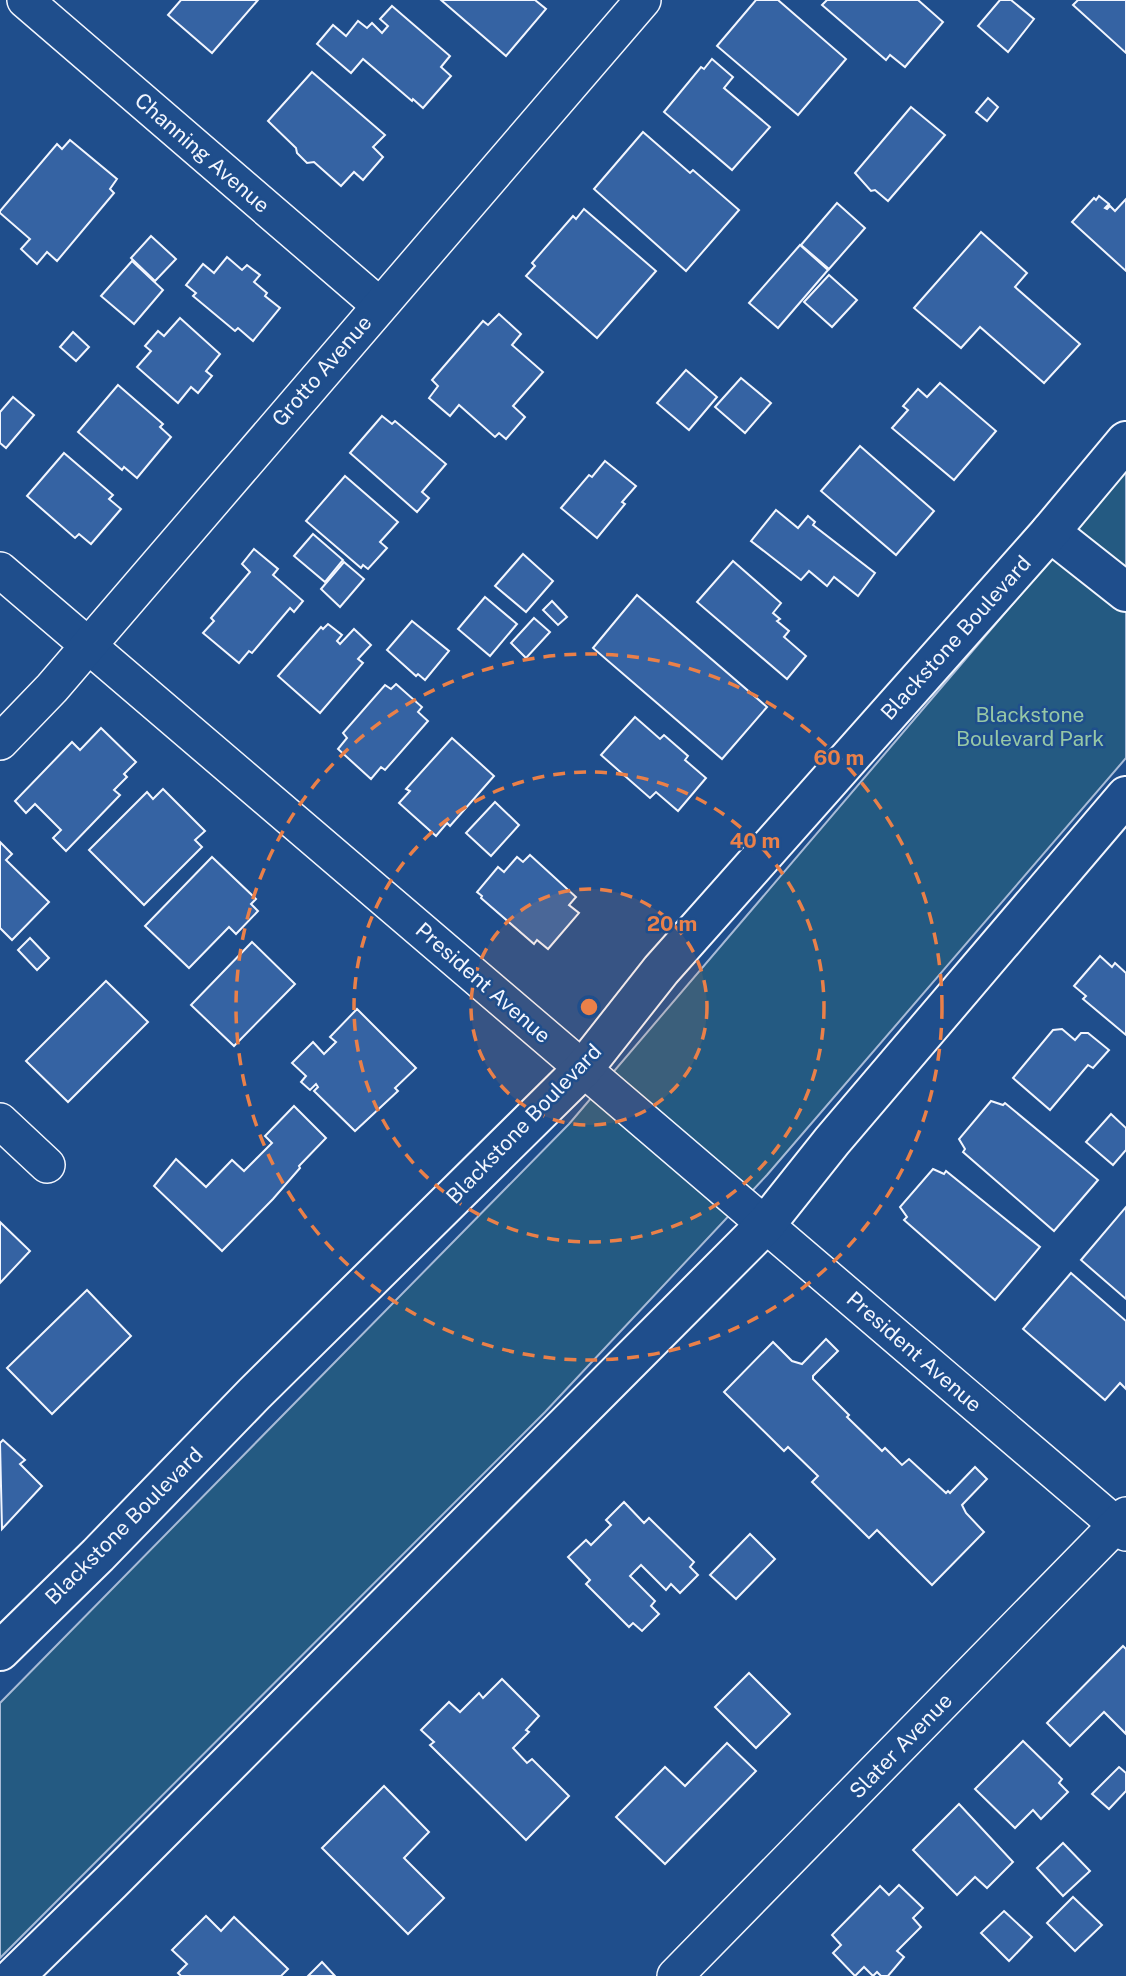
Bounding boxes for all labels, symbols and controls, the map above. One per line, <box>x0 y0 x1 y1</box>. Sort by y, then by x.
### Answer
street label: Channing Avenue <box>130 87 275 218</box>
street label: Grotto Avenue <box>267 310 377 431</box>
street label: Blackstone Boulevard <box>875 550 1036 725</box>
park label: Blackstone Boulevard Park <box>956 702 1104 751</box>
text: 60 m <box>814 745 864 770</box>
text: 40 m <box>730 828 780 853</box>
text: 20 m <box>647 911 697 936</box>
street label: President Avenue <box>411 917 556 1048</box>
centre of rings <box>577 995 601 1019</box>
street label: Blackstone Boulevard <box>441 1039 606 1209</box>
street label: President Avenue <box>842 1286 987 1417</box>
street label: Blackstone Boulevard <box>40 1442 208 1610</box>
street label: Slater Avenue <box>844 1688 957 1804</box>

